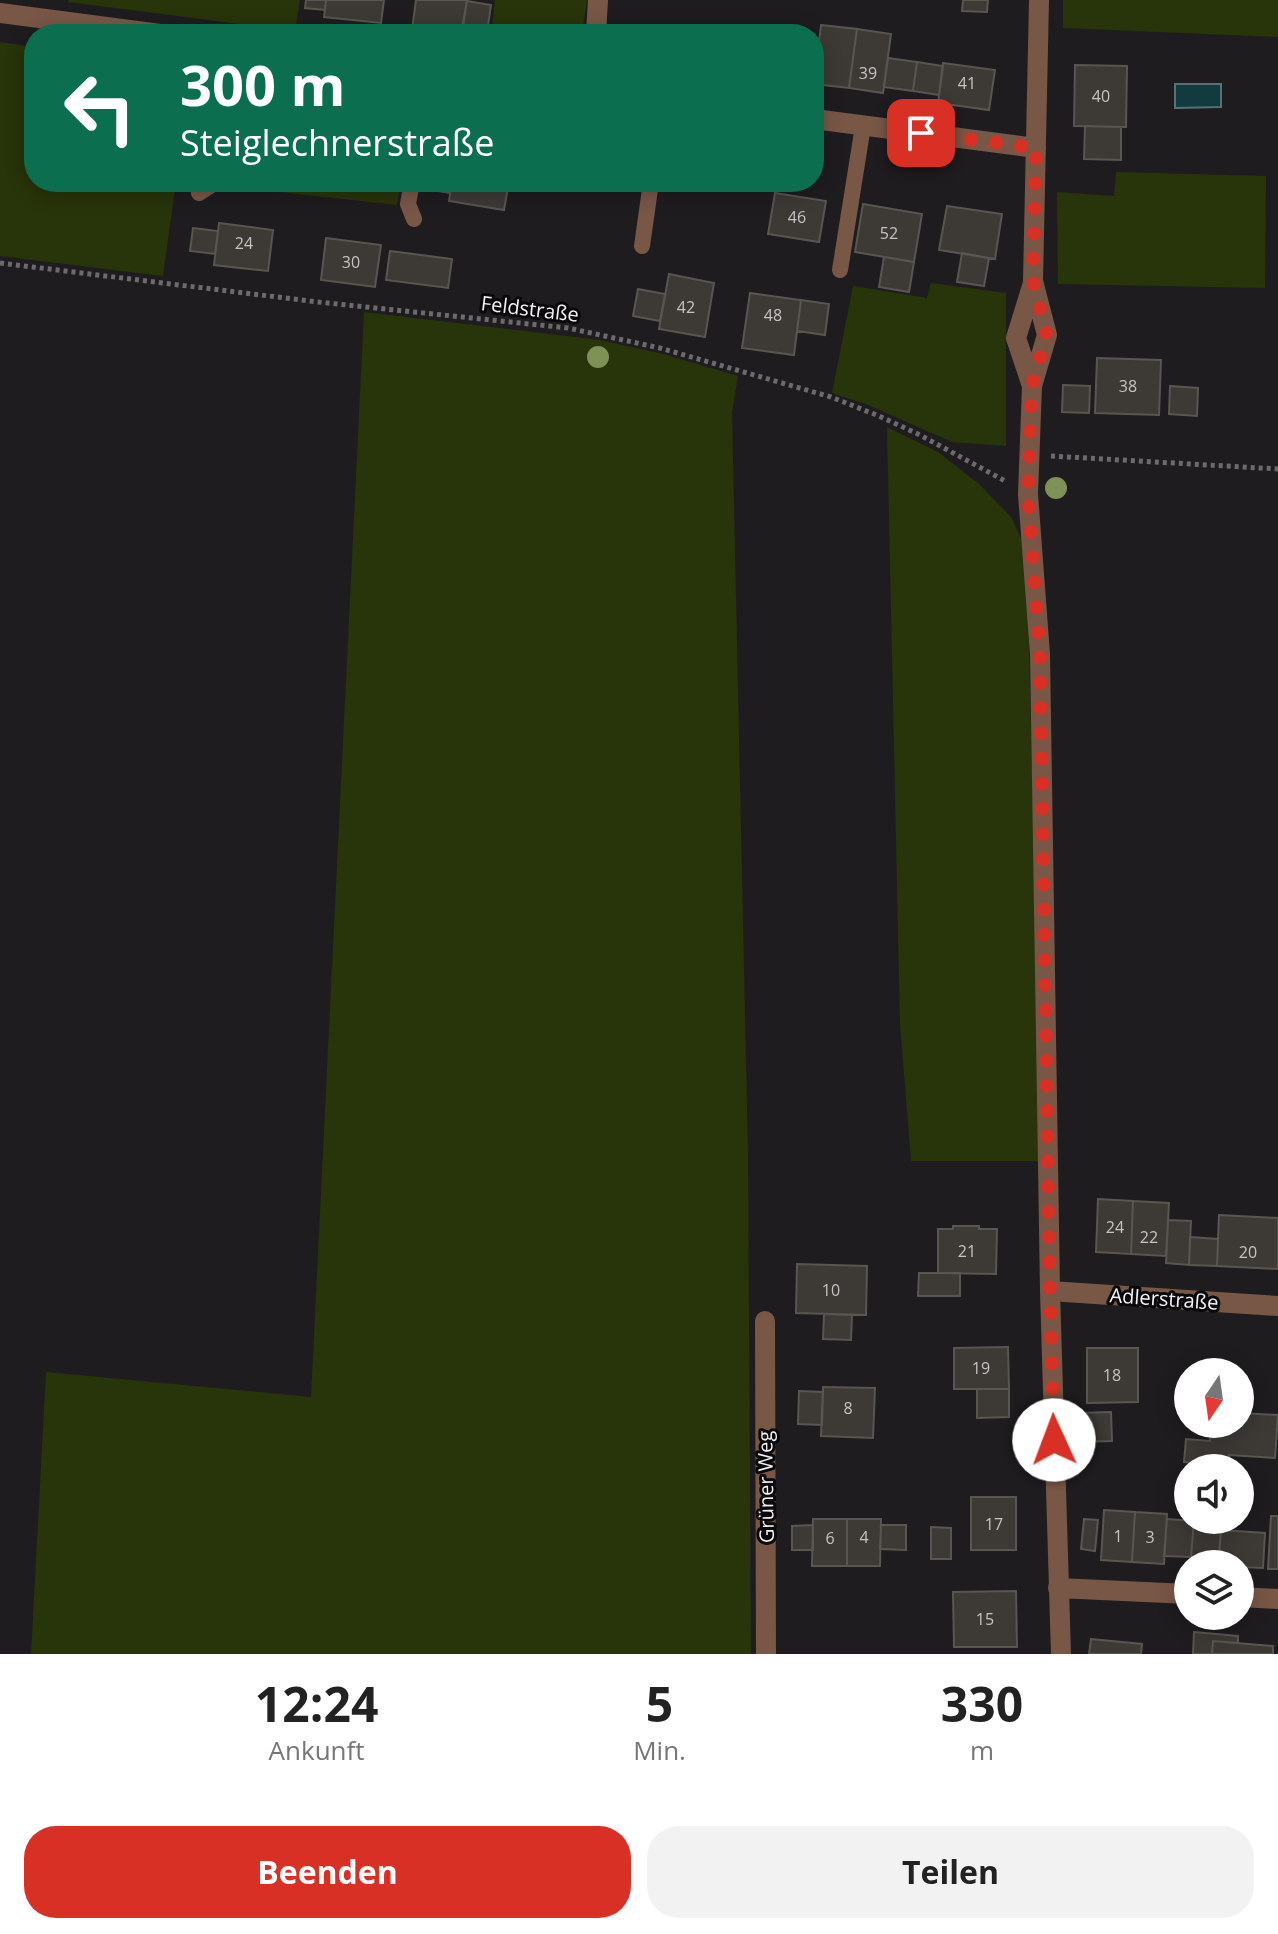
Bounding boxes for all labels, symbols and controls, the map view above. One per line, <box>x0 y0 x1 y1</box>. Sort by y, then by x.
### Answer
text: 300 m <box>180 46 346 122</box>
icon: left <box>48 56 152 160</box>
house number: 39 <box>859 62 877 84</box>
house number: 41 <box>958 72 976 94</box>
house number: 40 <box>1092 85 1110 107</box>
pin <box>887 99 955 167</box>
icon: arrive <box>899 111 943 155</box>
text: Steiglechnerstraße <box>180 118 494 167</box>
house number: 46 <box>788 206 806 228</box>
house number: 52 <box>880 222 898 244</box>
house number: 24 <box>235 232 253 254</box>
house number: 30 <box>342 251 360 273</box>
street label: Feldstraße <box>480 289 581 328</box>
house number: 42 <box>677 296 695 318</box>
house number: 48 <box>764 304 782 326</box>
house number: 38 <box>1119 375 1137 397</box>
house number: 24 <box>1106 1216 1124 1238</box>
house number: 22 <box>1140 1226 1158 1248</box>
house number: 21 <box>958 1240 976 1262</box>
house number: 20 <box>1239 1241 1257 1263</box>
house number: 10 <box>822 1279 840 1301</box>
street label: Adlerstraße <box>1109 1281 1219 1316</box>
house number: 19 <box>972 1357 990 1379</box>
north arrow <box>1174 1358 1254 1438</box>
map controls <box>1174 1358 1254 1630</box>
house number: 18 <box>1103 1364 1121 1386</box>
house number: 8 <box>843 1397 853 1419</box>
position arrow <box>1012 1398 1096 1482</box>
street label: Grüner Weg <box>751 1430 780 1543</box>
button: sound <box>1174 1454 1254 1534</box>
house number: 17 <box>985 1513 1003 1535</box>
house number: 1 <box>1113 1525 1123 1547</box>
house number: 4 <box>859 1526 869 1548</box>
house number: 3 <box>1145 1526 1155 1548</box>
house number: 6 <box>825 1527 835 1549</box>
button: layers <box>1174 1550 1254 1630</box>
house number: 15 <box>976 1608 994 1630</box>
text: 12:24 <box>255 1671 378 1736</box>
text: 5 <box>646 1671 673 1736</box>
text: 330 <box>941 1671 1023 1736</box>
text: Ankunft <box>269 1732 365 1768</box>
text: Min. <box>633 1732 686 1768</box>
text: m <box>970 1732 994 1768</box>
button: Beenden <box>24 1826 631 1918</box>
button: Teilen <box>647 1826 1254 1918</box>

